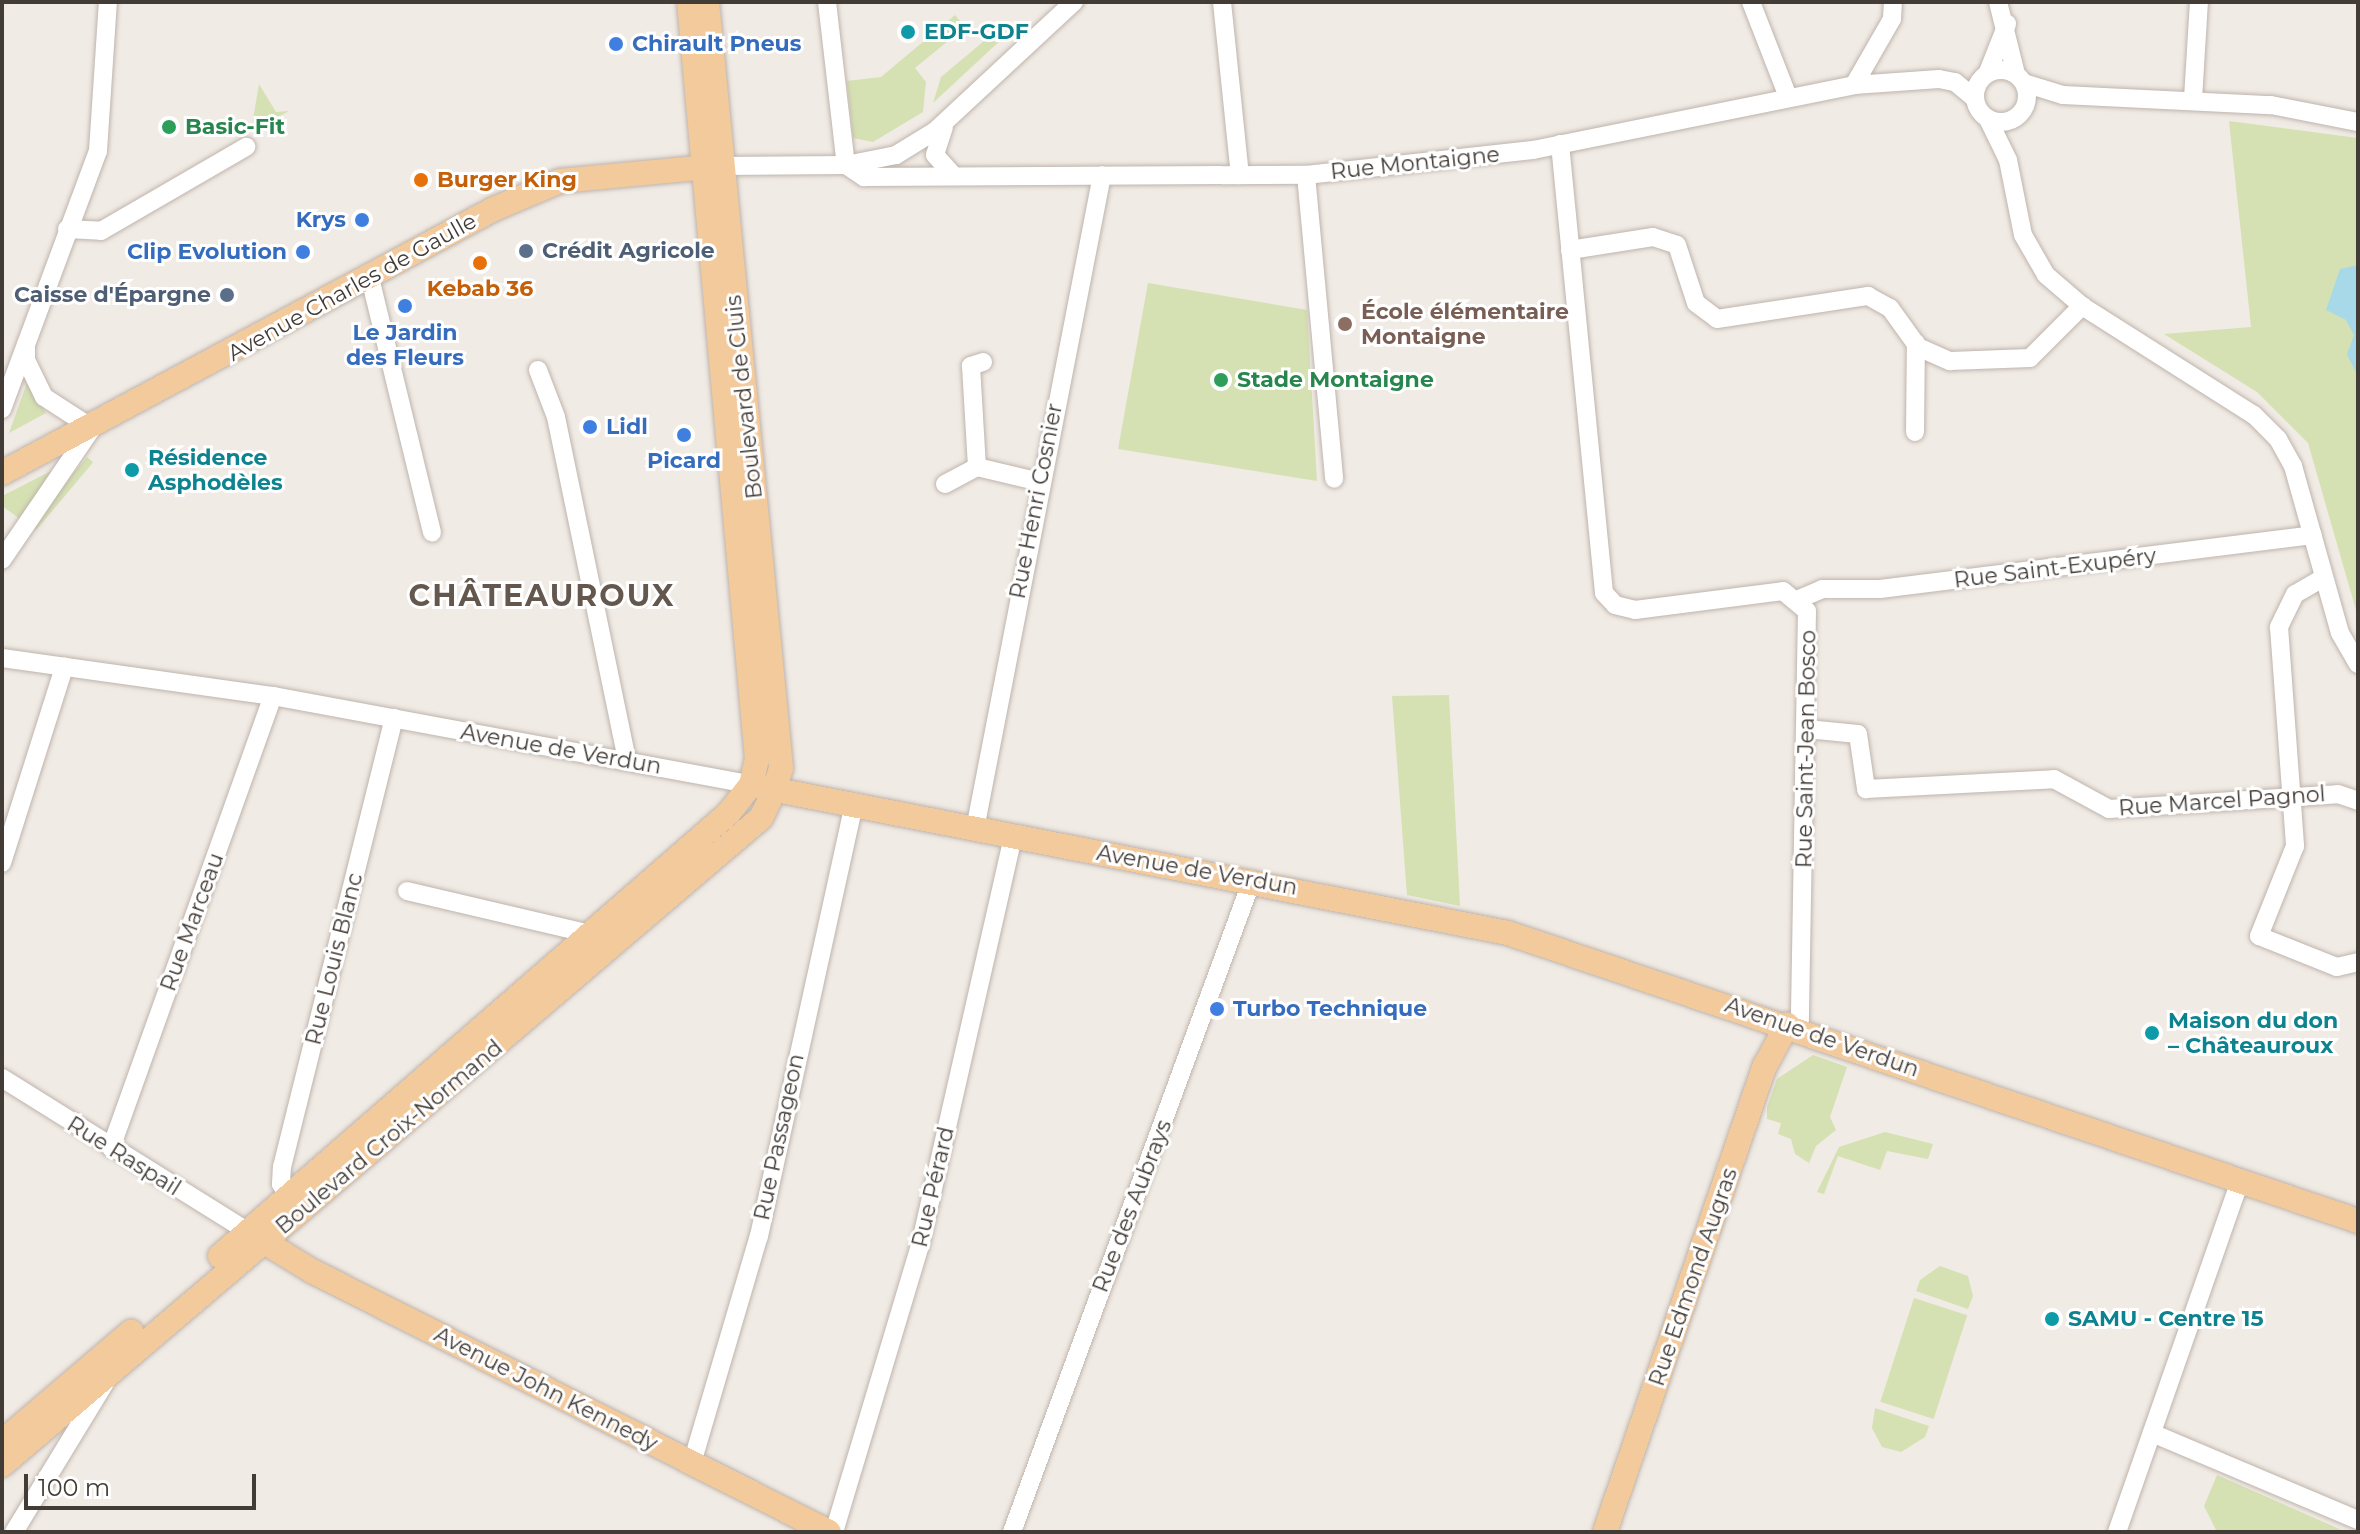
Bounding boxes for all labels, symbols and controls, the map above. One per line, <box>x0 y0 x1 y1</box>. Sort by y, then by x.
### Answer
place label: EDF-GDF <box>924 19 1029 45</box>
marker: EDF-GDF <box>899 23 917 41</box>
place label: Chirault Pneus <box>632 31 801 57</box>
marker: Chirault Pneus <box>607 35 625 53</box>
place label: Basic-Fit <box>185 114 285 140</box>
marker: Basic-Fit <box>160 118 178 136</box>
street label: Rue Montaigne <box>1329 141 1501 185</box>
place label: Burger King <box>437 167 577 193</box>
marker: Burger King <box>412 171 430 189</box>
street label: Avenue Charles de Gaulle <box>223 207 481 367</box>
place label: Krys <box>296 207 346 233</box>
marker: Krys <box>353 211 371 229</box>
place label: Crédit Agricole <box>542 238 715 264</box>
place label: Clip Evolution <box>127 239 287 265</box>
marker: Crédit Agricole <box>517 242 535 260</box>
marker: Clip Evolution <box>294 243 312 261</box>
marker: Kebab 36 <box>471 254 489 272</box>
place label: Kebab 36 <box>427 276 533 302</box>
place label: Caisse d'Épargne <box>14 282 211 308</box>
marker: Caisse d'Épargne <box>218 286 236 304</box>
street label: Boulevard de Cluis <box>720 294 768 500</box>
marker: Le Jardin des Fleurs <box>396 297 414 315</box>
place label: École élémentaire Montaigne <box>1361 298 1569 350</box>
marker: École élémentaire Montaigne <box>1336 315 1354 333</box>
place label: Le Jardin des Fleurs <box>346 319 464 370</box>
place label: Stade Montaigne <box>1237 367 1434 393</box>
marker: Stade Montaigne <box>1212 371 1230 389</box>
street label: Rue Henri Cosnier <box>1004 401 1068 601</box>
place label: Lidl <box>606 414 648 440</box>
marker: Lidl <box>581 418 599 436</box>
marker: Picard <box>675 426 693 444</box>
place label: Résidence Asphodèles <box>148 444 283 496</box>
place label: Picard <box>647 448 721 474</box>
marker: Résidence Asphodèles <box>123 461 141 479</box>
street label: Rue Saint-Exupéry <box>1952 542 2158 594</box>
district label: CHÂTEAUROUX <box>409 578 675 614</box>
street label: Rue Saint-Jean Bosco <box>1791 630 1821 868</box>
street label: Avenue de Verdun <box>459 718 663 780</box>
street label: Rue Marcel Pagnol <box>2118 781 2326 821</box>
street label: Avenue de Verdun <box>1095 839 1299 901</box>
street label: Rue Marceau <box>155 849 229 995</box>
street label: Rue Louis Blanc <box>300 870 368 1048</box>
street label: Avenue de Verdun <box>1722 991 1922 1083</box>
place label: Turbo Technique <box>1233 996 1427 1022</box>
marker: Turbo Technique <box>1208 1000 1226 1018</box>
place label: Maison du don – Châteauroux <box>2168 1007 2338 1058</box>
marker: Maison du don – Châteauroux <box>2143 1024 2161 1042</box>
street label: Boulevard Croix-Normand <box>270 1034 508 1240</box>
street label: Rue Passageon <box>748 1051 810 1223</box>
street label: Rue Raspail <box>62 1111 186 1201</box>
street label: Rue des Aubrays <box>1087 1116 1177 1296</box>
street label: Rue Pérard <box>906 1124 960 1250</box>
street label: Rue Edmond Augras <box>1643 1164 1743 1390</box>
place label: SAMU - Centre 15 <box>2068 1306 2263 1332</box>
marker: SAMU - Centre 15 <box>2043 1310 2061 1328</box>
street label: Avenue John Kennedy <box>430 1321 662 1457</box>
scale bar <box>28 1458 260 1508</box>
text: 100 m <box>38 1473 110 1502</box>

